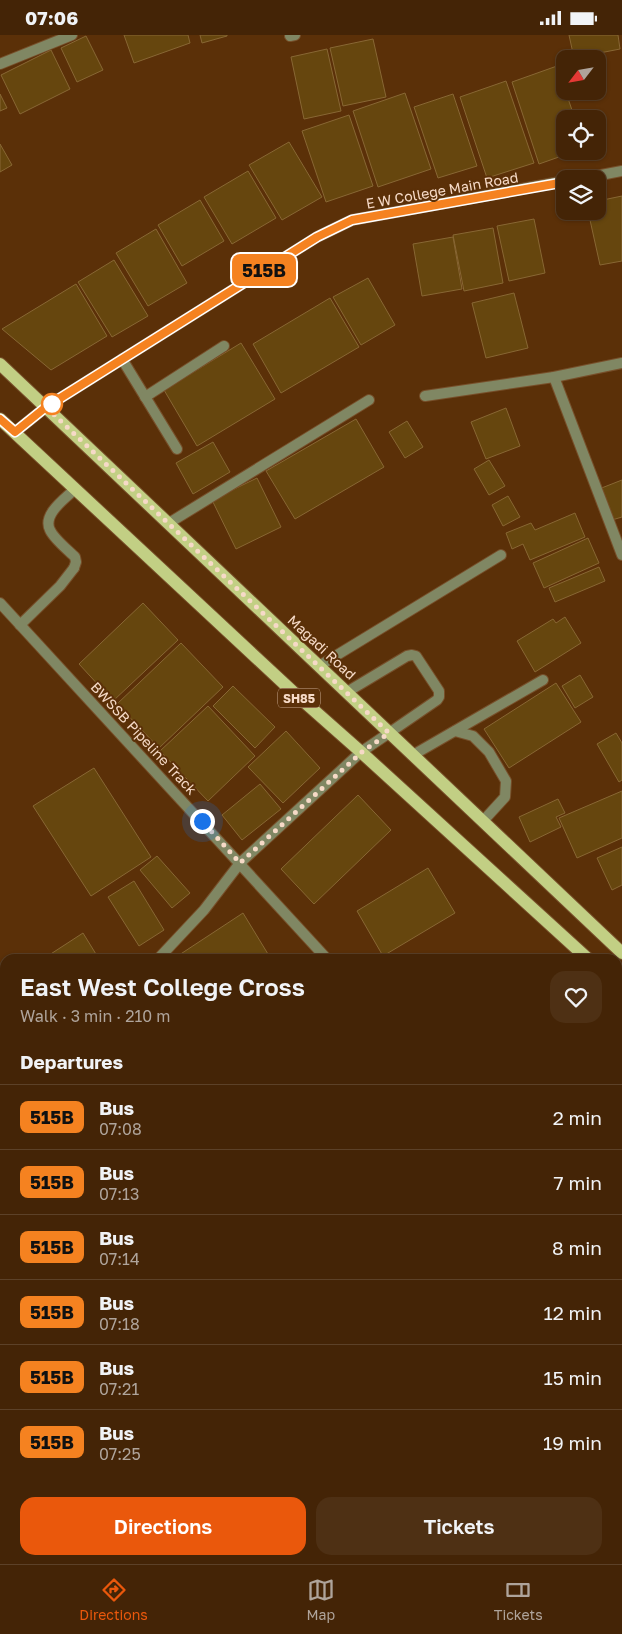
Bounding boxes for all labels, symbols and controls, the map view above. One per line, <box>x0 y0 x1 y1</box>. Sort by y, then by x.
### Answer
text: 07:06 <box>25 6 78 29</box>
north arrow <box>556 50 606 100</box>
map controls <box>556 50 606 220</box>
button: locate <box>556 110 606 160</box>
street label: E W College Main Road <box>365 168 519 212</box>
button: layers <box>556 170 606 220</box>
line badge: 515B <box>229 254 299 286</box>
text: 515B <box>242 259 286 281</box>
unlabelled marker <box>41 393 63 415</box>
street label: Magadi Road <box>285 611 359 683</box>
street label: BWSSB Pipeline Track <box>87 678 201 798</box>
road number: SH85 <box>278 689 320 707</box>
your location <box>190 809 215 834</box>
button: heart <box>550 971 602 1023</box>
text: East West College Cross <box>20 972 305 1001</box>
text: Walk · 3 min · 210 m <box>20 1006 170 1026</box>
text: Departures <box>20 1050 123 1073</box>
text: Bus <box>99 1096 134 1119</box>
text: 515B <box>30 1106 74 1128</box>
text: 2 min <box>553 1106 602 1129</box>
text: 07:08 <box>99 1119 142 1139</box>
text: Bus <box>99 1161 134 1184</box>
text: 515B <box>30 1171 74 1193</box>
text: 7 min <box>554 1171 602 1194</box>
text: 07:13 <box>99 1184 139 1204</box>
text: Bus <box>99 1226 134 1249</box>
text: 515B <box>30 1236 74 1258</box>
text: 8 min <box>552 1236 602 1259</box>
text: 07:14 <box>99 1249 140 1269</box>
text: Bus <box>99 1291 134 1314</box>
text: 515B <box>30 1301 74 1323</box>
text: 12 min <box>543 1301 602 1324</box>
text: 07:18 <box>99 1314 140 1334</box>
text: Bus <box>99 1356 134 1379</box>
text: 515B <box>30 1366 74 1388</box>
text: 15 min <box>543 1366 602 1389</box>
text: 07:21 <box>99 1379 139 1399</box>
text: Bus <box>99 1421 134 1444</box>
text: 515B <box>30 1431 74 1453</box>
text: 19 min <box>543 1431 602 1454</box>
text: 07:25 <box>99 1444 141 1464</box>
button: Directions <box>20 1497 306 1555</box>
button: Tickets <box>316 1497 602 1555</box>
tab: Directions <box>79 1576 148 1623</box>
tab: Map <box>306 1576 335 1623</box>
tab: Tickets <box>494 1576 543 1623</box>

